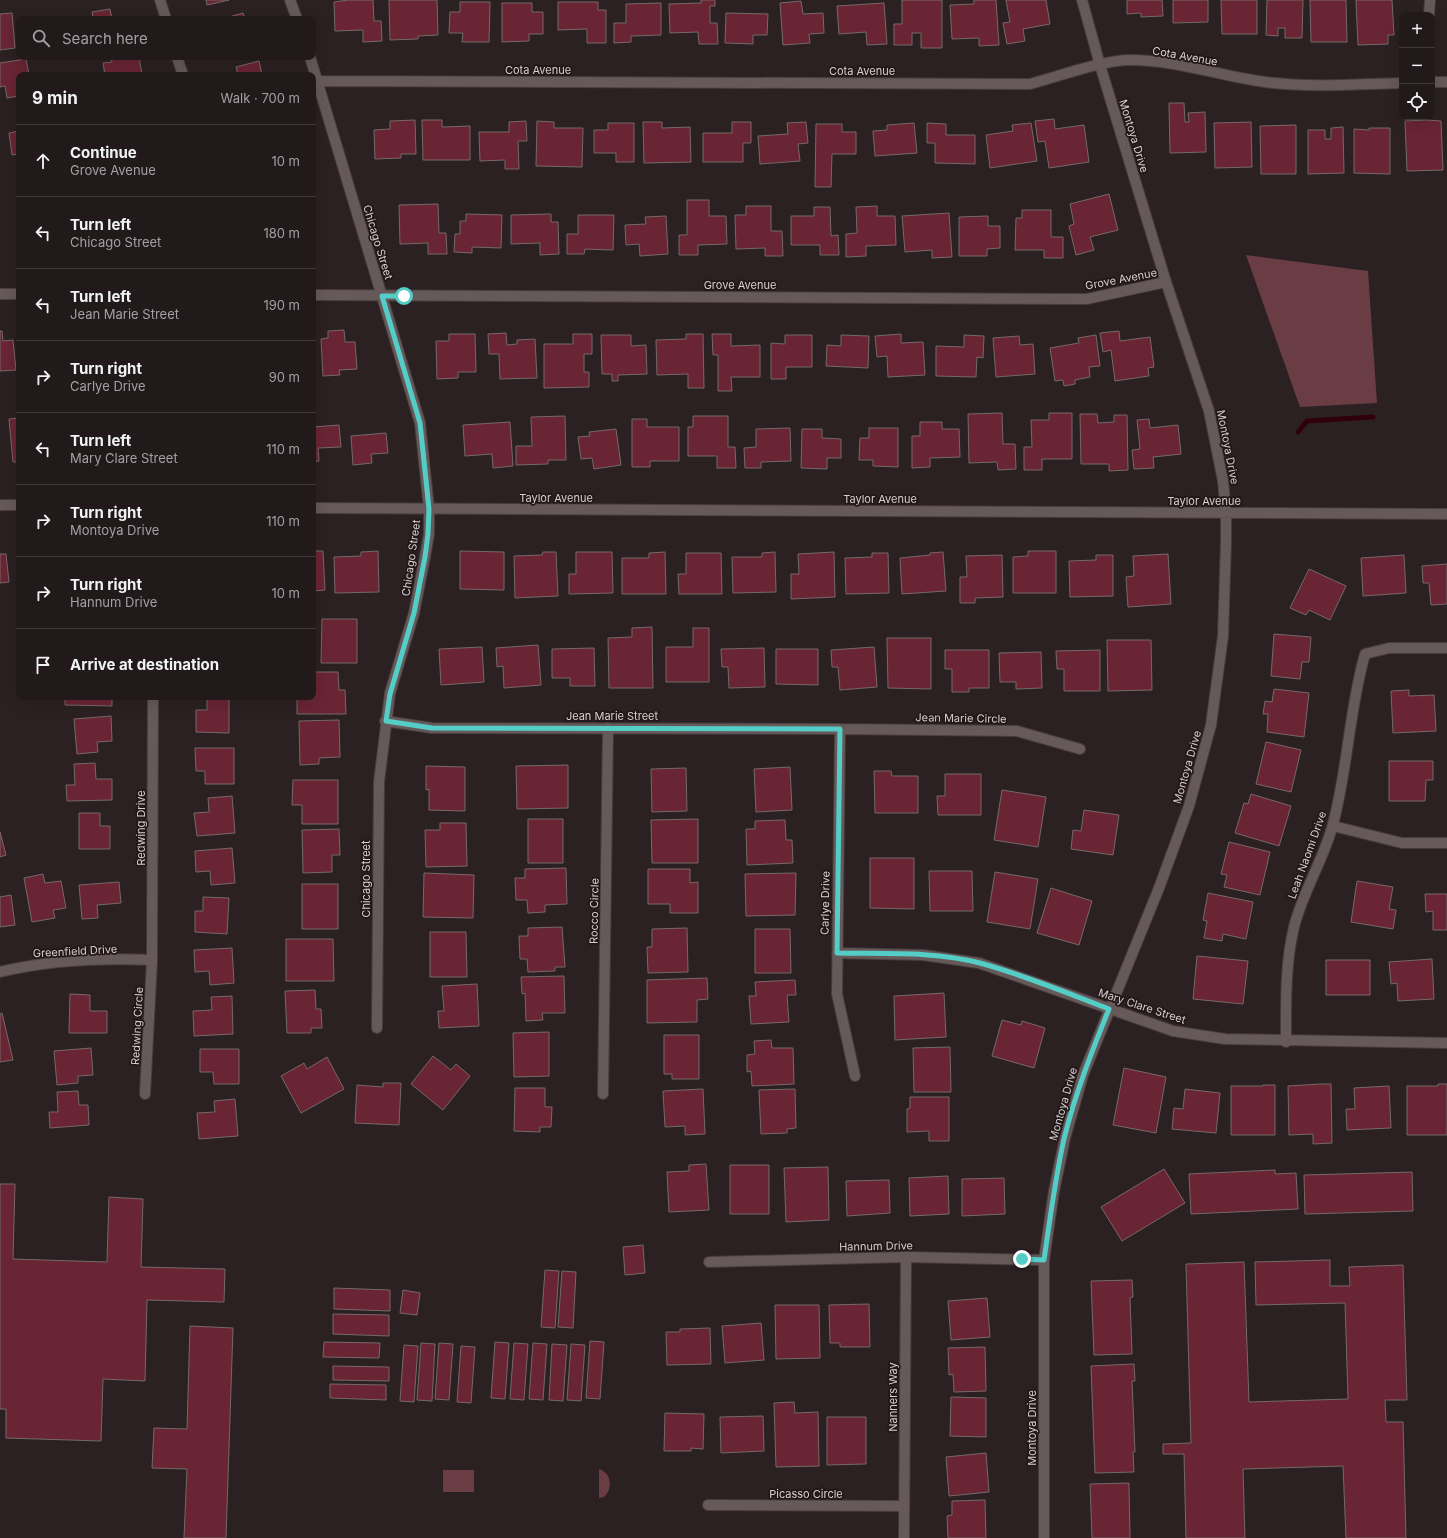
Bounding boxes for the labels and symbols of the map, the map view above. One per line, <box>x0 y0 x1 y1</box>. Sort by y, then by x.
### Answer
street label: Cota Avenue <box>1151 43 1219 69</box>
street label: Cota Avenue <box>505 63 571 77</box>
street label: Cota Avenue <box>829 64 895 78</box>
street label: Montoya Drive <box>1116 98 1152 174</box>
street label: Chicago Street <box>360 203 396 281</box>
street label: Grove Avenue <box>1084 265 1158 293</box>
street label: Grove Avenue <box>704 278 776 292</box>
route start <box>395 287 413 305</box>
street label: Montoya Drive <box>1214 409 1242 485</box>
street label: Taylor Avenue <box>519 491 593 505</box>
street label: Taylor Avenue <box>843 492 917 506</box>
street label: Taylor Avenue <box>1167 494 1241 508</box>
street label: Chicago Street <box>399 518 423 597</box>
street label: Jean Marie Street <box>566 709 658 723</box>
street label: Jean Marie Circle <box>915 710 1007 726</box>
street label: Montoya Drive <box>1170 729 1204 805</box>
street label: Redwing Drive <box>134 790 148 866</box>
street label: Leah Naomi Drive <box>1285 809 1329 901</box>
street label: Chicago Street <box>359 840 373 918</box>
street label: Carlye Drive <box>817 871 833 935</box>
street label: Rocco Circle <box>586 878 602 944</box>
street label: Greenfield Drive <box>32 942 118 960</box>
street label: Mary Clare Street <box>1097 985 1188 1027</box>
street label: Redwing Circle <box>128 987 146 1065</box>
street label: Montoya Drive <box>1046 1066 1080 1142</box>
street label: Hannum Drive <box>839 1238 913 1254</box>
route end <box>1013 1250 1031 1268</box>
street label: Nanners Way <box>886 1362 900 1432</box>
street label: Montoya Drive <box>1025 1390 1039 1466</box>
street label: Picasso Circle <box>769 1487 843 1501</box>

